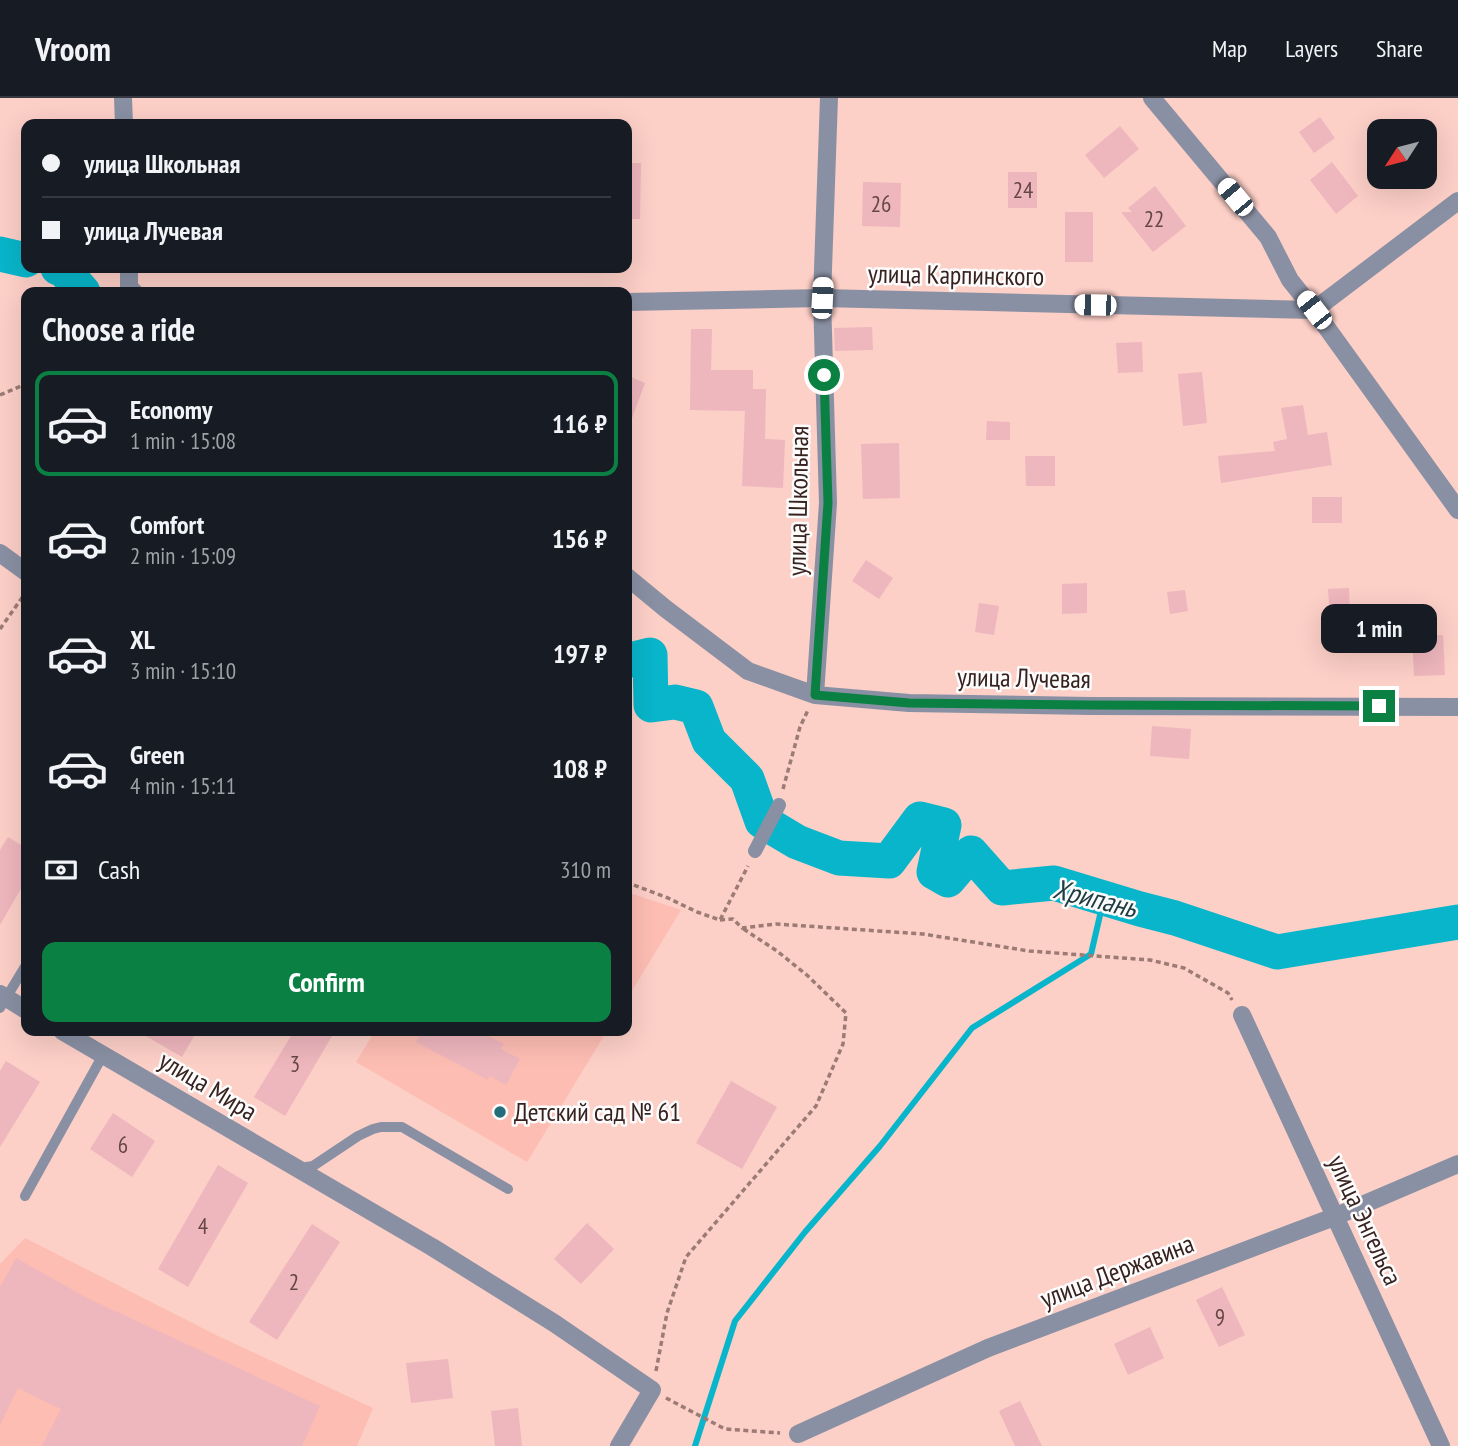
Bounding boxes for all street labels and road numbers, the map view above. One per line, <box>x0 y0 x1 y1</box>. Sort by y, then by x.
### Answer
street label: улица Карпинского <box>868 256 1044 293</box>
street label: улица Школьная <box>780 426 815 576</box>
street label: улица Лучевая <box>957 660 1091 695</box>
street label: улица Мира <box>153 1043 263 1128</box>
street label: улица Энгельса <box>1321 1149 1410 1290</box>
street label: улица Державина <box>1035 1226 1198 1315</box>

